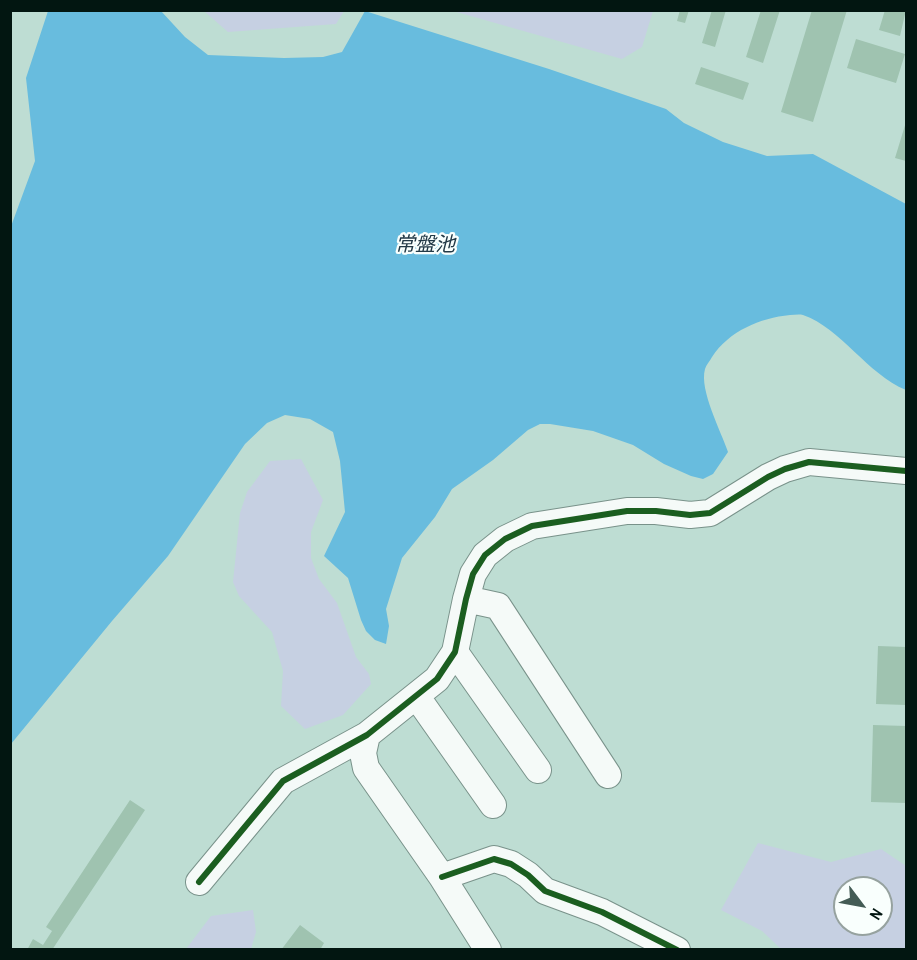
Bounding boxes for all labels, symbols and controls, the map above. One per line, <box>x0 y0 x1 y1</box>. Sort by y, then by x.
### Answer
water label: 常盤池 <box>395 234 455 258</box>
north arrow <box>833 876 893 936</box>
text: N <box>865 905 888 924</box>

